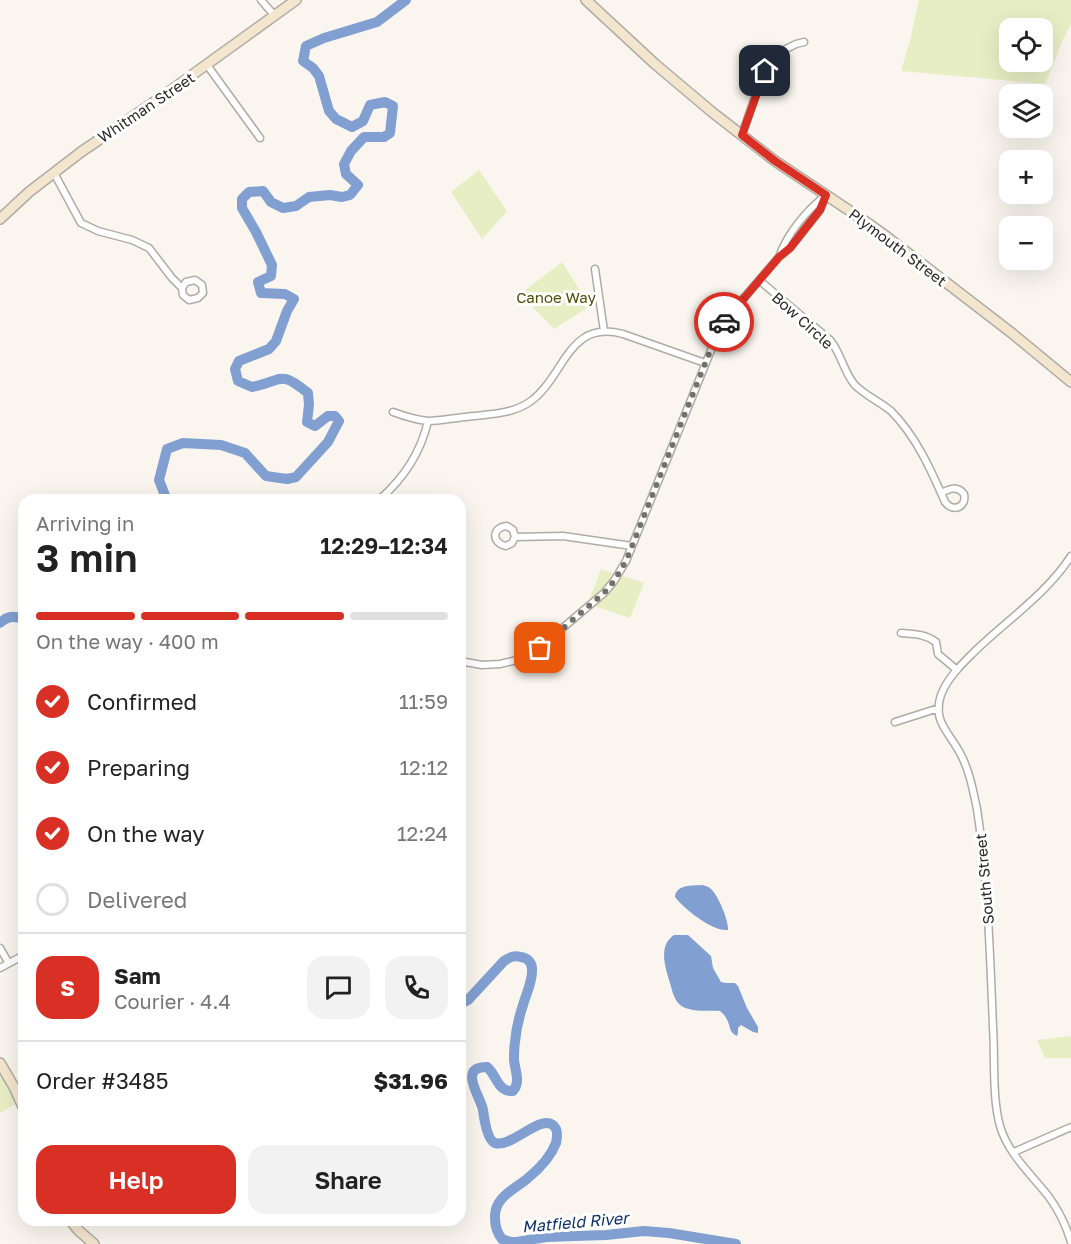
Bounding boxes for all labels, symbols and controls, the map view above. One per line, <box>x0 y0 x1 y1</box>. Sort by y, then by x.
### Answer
map controls <box>999 18 1053 270</box>
button: locate <box>999 18 1053 72</box>
pin <box>739 45 790 96</box>
icon: home <box>748 54 781 87</box>
street label: Whitman Street <box>94 68 198 146</box>
button: layers <box>999 84 1053 138</box>
button: + <box>999 150 1053 204</box>
street label: Plymouth Street <box>846 204 950 290</box>
button: − <box>999 216 1053 270</box>
park label: Canoe Way <box>516 288 596 306</box>
street label: Bow Circle <box>769 288 838 352</box>
courier <box>694 292 754 352</box>
icon: car <box>708 306 741 339</box>
text: Arriving in <box>36 511 134 535</box>
text: 12:29–12:34 <box>320 532 448 559</box>
text: 3 min <box>36 534 138 581</box>
pin <box>514 622 565 673</box>
text: On the way · 400 m <box>36 629 219 653</box>
icon: bag <box>523 631 556 664</box>
icon: check <box>36 685 69 718</box>
text: Confirmed <box>87 688 197 715</box>
text: 11:59 <box>399 689 448 713</box>
icon: check <box>36 751 69 784</box>
text: Preparing <box>87 754 190 781</box>
text: 12:12 <box>399 755 448 779</box>
icon: check <box>36 817 69 850</box>
text: On the way <box>87 820 205 847</box>
text: 12:24 <box>397 821 448 845</box>
street label: South Street <box>971 833 997 925</box>
text: Delivered <box>87 886 187 913</box>
button: chat <box>307 956 370 1019</box>
button: phone <box>385 956 448 1019</box>
text: Sam <box>114 962 161 989</box>
text: S <box>60 974 75 1001</box>
text: Courier · 4.4 <box>114 989 231 1013</box>
text: Order #3485 <box>36 1067 168 1094</box>
text: $31.96 <box>374 1067 448 1094</box>
button: Help <box>36 1145 236 1214</box>
button: Share <box>248 1145 448 1214</box>
water label: Matfield River <box>521 1207 632 1237</box>

